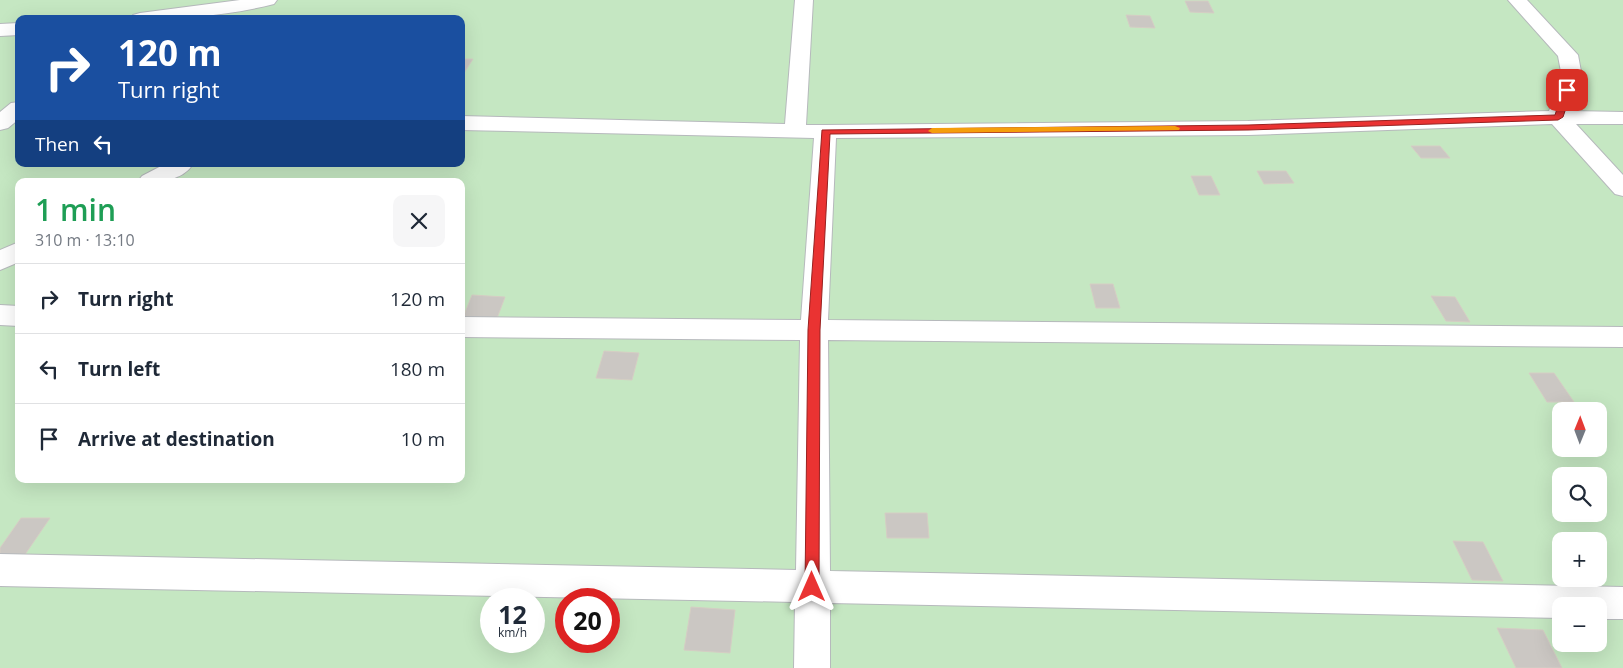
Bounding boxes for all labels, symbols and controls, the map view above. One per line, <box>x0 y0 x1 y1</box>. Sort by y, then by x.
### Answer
text: 120 m <box>118 29 222 76</box>
icon: right <box>35 35 100 100</box>
pin <box>1546 69 1588 111</box>
text: Turn right <box>118 74 220 104</box>
icon: arrive <box>1553 76 1581 104</box>
icon: left <box>89 130 117 158</box>
text: Then <box>35 131 79 157</box>
text: 1 min <box>35 189 116 230</box>
button: close <box>393 195 445 247</box>
text: 310 m · 13:10 <box>35 229 135 251</box>
icon: right <box>35 285 63 313</box>
text: Turn right <box>78 286 173 312</box>
text: 120 m <box>390 286 445 312</box>
icon: left <box>35 355 63 383</box>
text: Turn left <box>78 356 160 382</box>
text: 180 m <box>390 356 445 382</box>
north arrow <box>1552 402 1608 458</box>
map controls <box>1552 402 1607 652</box>
icon: arrive <box>35 425 63 453</box>
text: Arrive at destination <box>78 426 275 452</box>
text: 10 m <box>401 426 445 452</box>
button: search <box>1552 467 1607 522</box>
button: + <box>1552 532 1607 587</box>
position arrow <box>785 560 837 612</box>
speed limit sign: 20 <box>555 588 620 653</box>
text: 12 <box>498 597 527 631</box>
button: − <box>1552 597 1607 652</box>
text: km/h <box>498 624 527 641</box>

